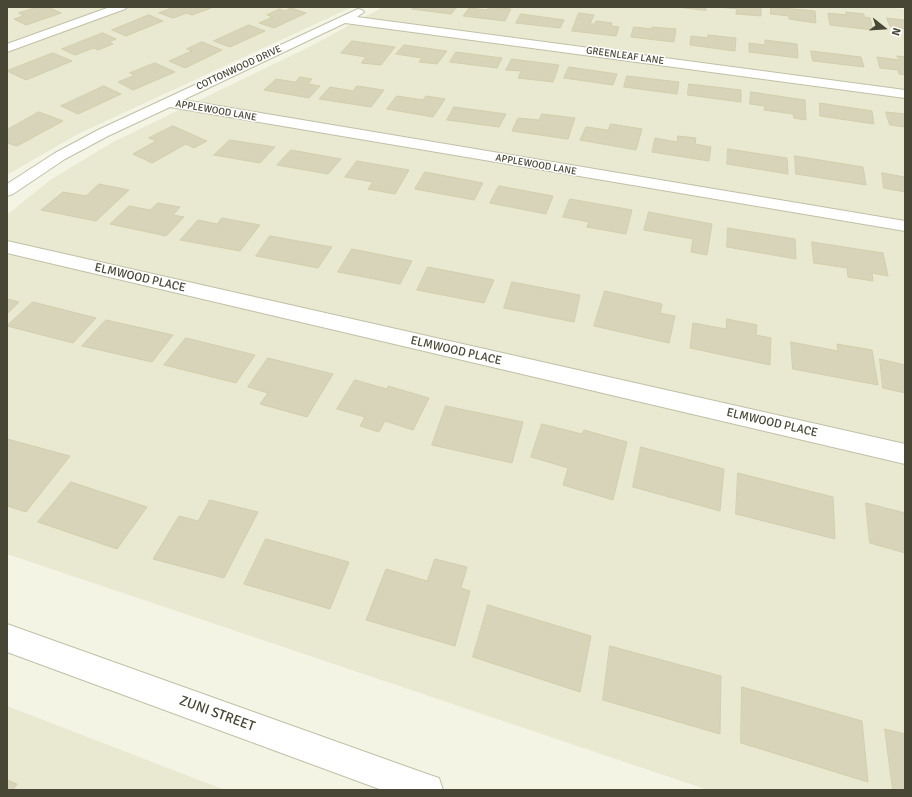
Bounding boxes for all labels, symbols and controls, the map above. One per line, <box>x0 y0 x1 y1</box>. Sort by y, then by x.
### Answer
north arrow <box>864 8 904 48</box>
text: N <box>889 26 903 37</box>
street label: COTTONWOOD DRIVE <box>195 43 283 93</box>
street label: GREENLEAF LANE <box>585 45 665 67</box>
street label: APPLEWOOD LANE <box>174 98 258 124</box>
street label: APPLEWOOD LANE <box>494 152 578 178</box>
street label: ELMWOOD PLACE <box>93 261 187 295</box>
street label: ELMWOOD PLACE <box>409 334 503 368</box>
street label: ELMWOOD PLACE <box>725 406 819 440</box>
street label: ZUNI STREET <box>177 693 257 735</box>

